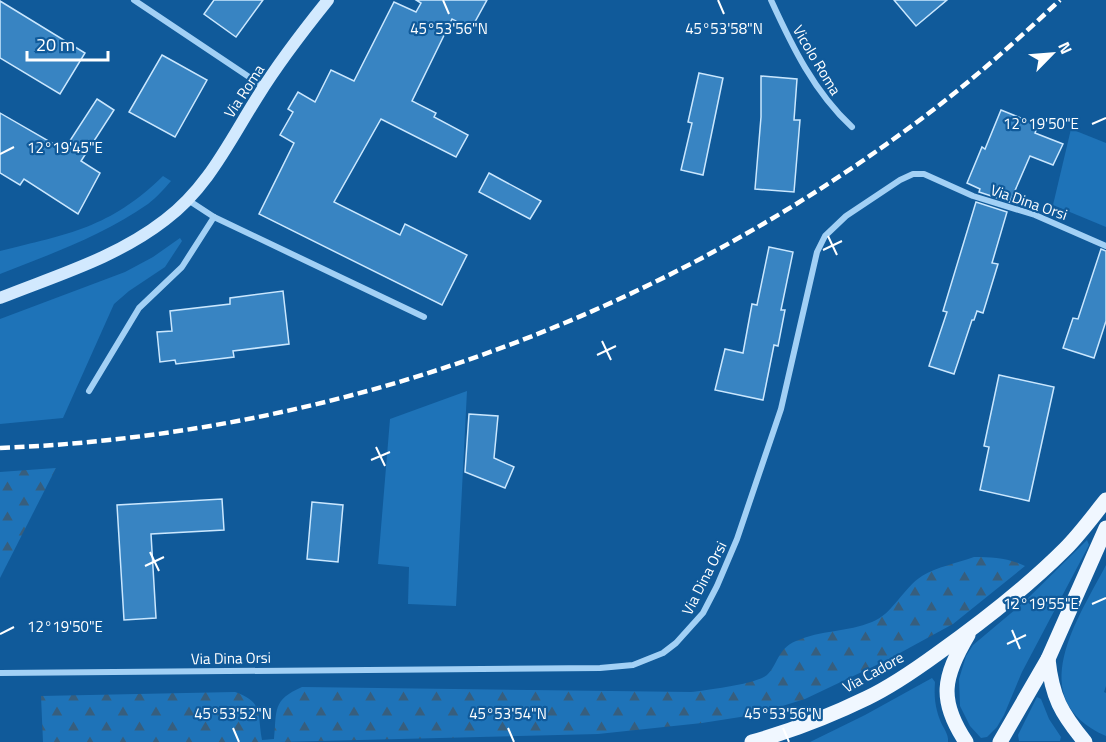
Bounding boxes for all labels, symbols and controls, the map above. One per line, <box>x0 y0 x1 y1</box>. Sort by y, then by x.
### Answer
text: 45°53'56"N <box>410 17 488 40</box>
text: 45°53'58"N <box>685 17 763 40</box>
street label: Vicolo Roma <box>787 21 847 100</box>
scale bar <box>27 24 108 62</box>
north arrow <box>1022 24 1082 84</box>
text: 20 m <box>36 31 75 58</box>
text: N <box>1052 38 1079 58</box>
street label: Via Roma <box>218 59 270 122</box>
text: 12°19'50"E <box>1003 112 1079 135</box>
text: 12°19'45"E <box>27 136 103 159</box>
street label: Via Dina Orsi <box>987 178 1071 226</box>
street label: Via Dina Orsi <box>676 537 732 619</box>
text: 12°19'55"E <box>1003 592 1079 615</box>
text: 12°19'50"E <box>27 615 103 638</box>
street label: Via Dina Orsi <box>191 646 271 670</box>
street label: Via Cadore <box>838 646 908 698</box>
text: 45°53'52"N <box>194 702 272 725</box>
text: 45°53'54"N <box>469 702 547 725</box>
text: 45°53'56"N <box>744 702 822 725</box>

